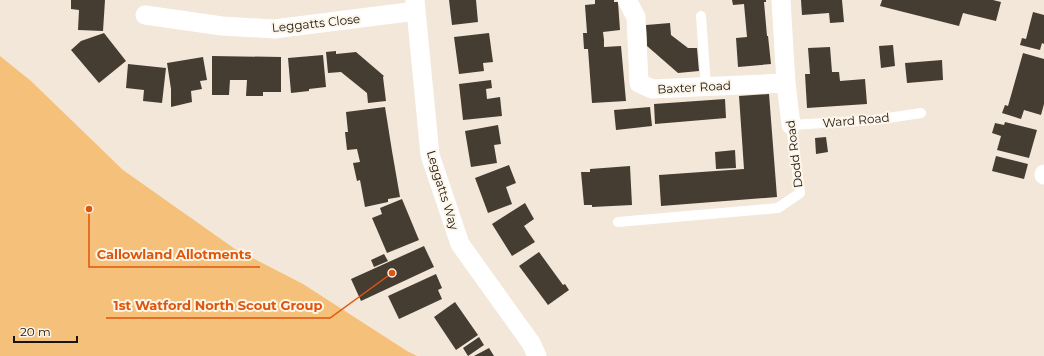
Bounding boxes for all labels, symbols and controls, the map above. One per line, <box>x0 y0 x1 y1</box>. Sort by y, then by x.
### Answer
street label: Leggatts Close <box>271 11 361 35</box>
street label: Baxter Road <box>657 78 731 96</box>
street label: Ward Road <box>822 110 890 130</box>
street label: Dodd Road <box>782 119 806 189</box>
street label: Leggatts Way <box>424 148 462 232</box>
callout: Callowland Allotments <box>89 242 260 267</box>
text: Callowland Allotments <box>97 246 251 262</box>
callout: 1st Watford North Scout Group <box>106 293 330 318</box>
text: 1st Watford North Scout Group <box>114 297 322 313</box>
scale bar <box>14 318 77 344</box>
text: 20 m <box>20 324 51 339</box>

